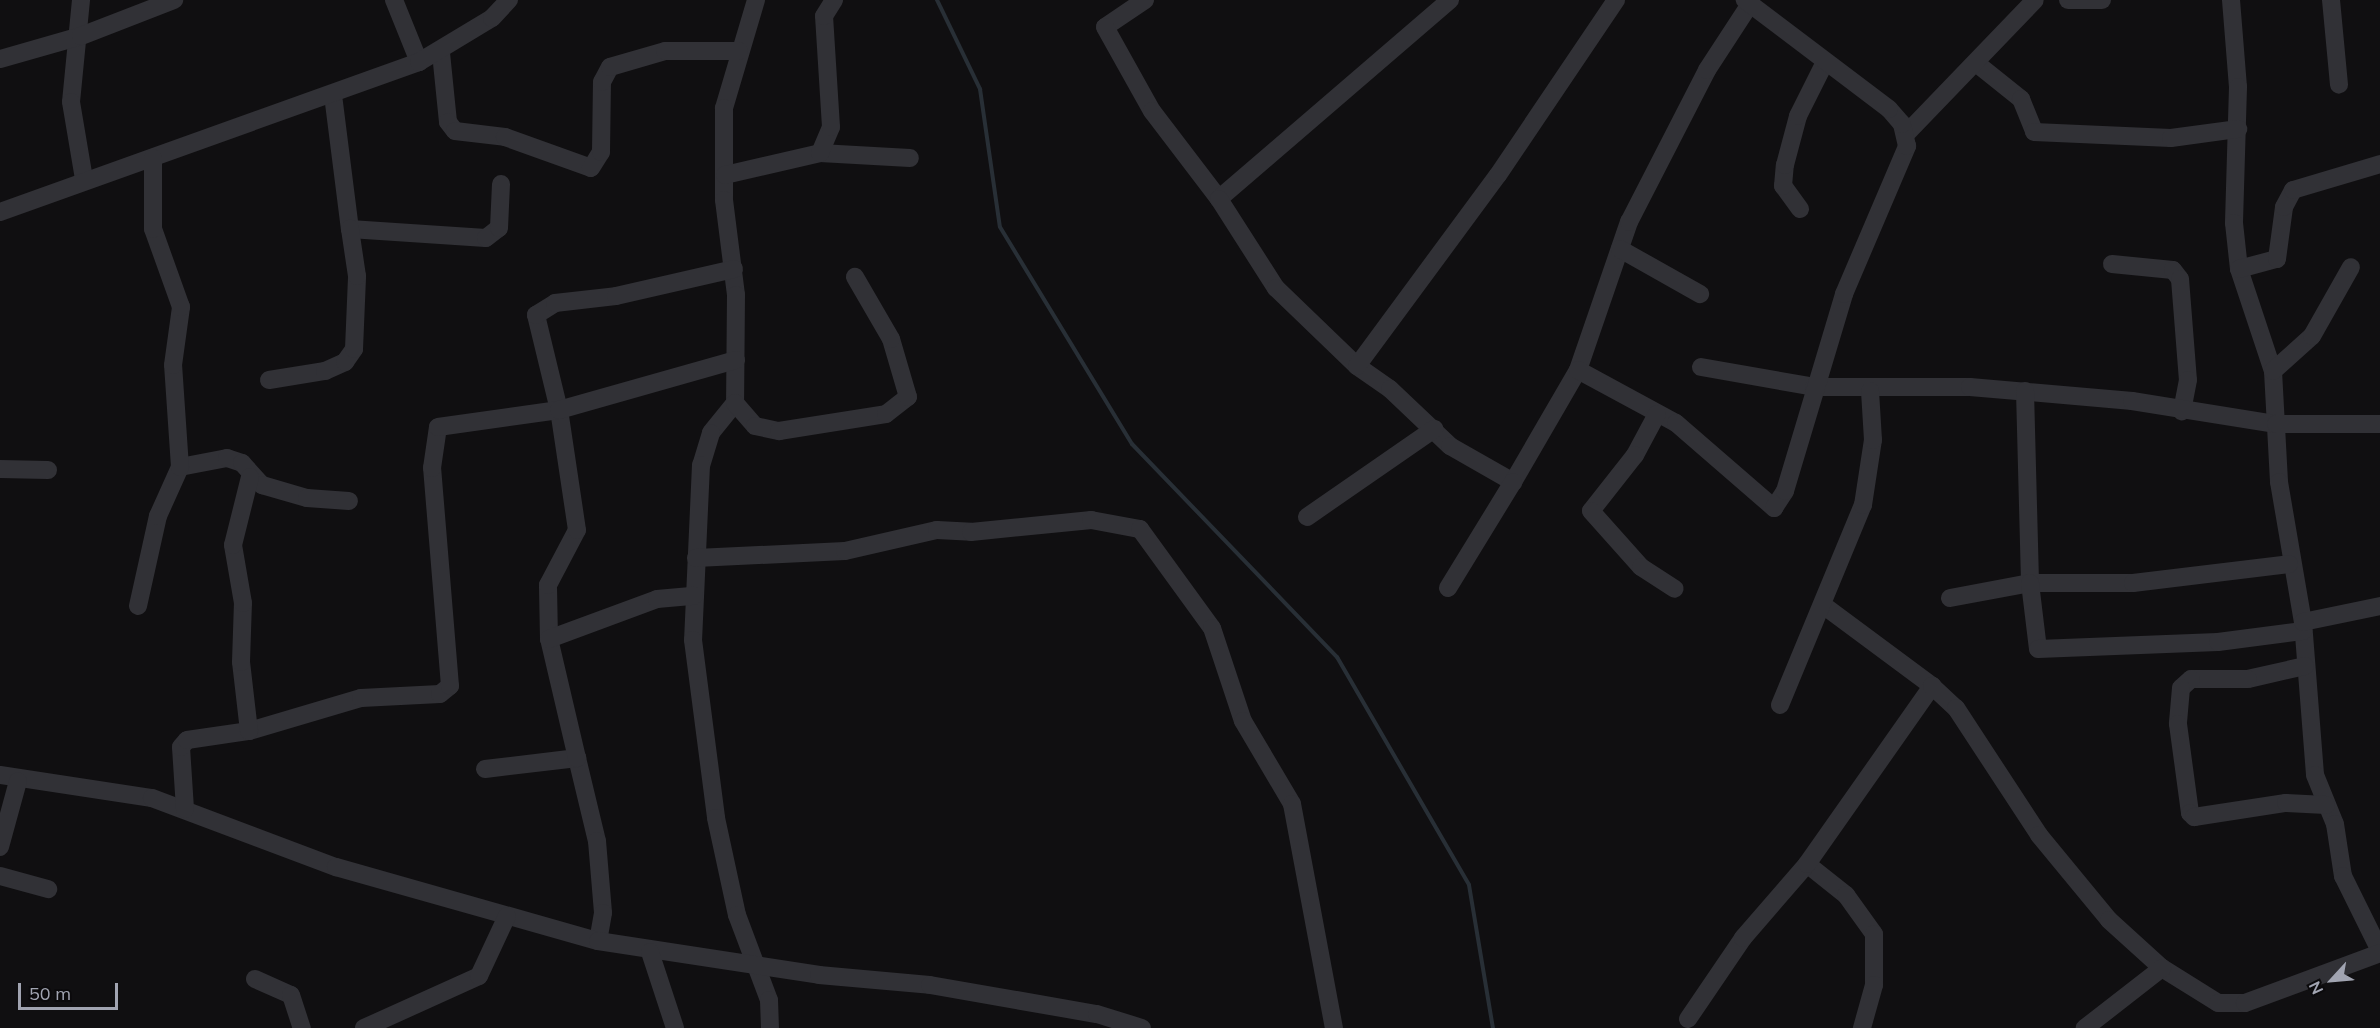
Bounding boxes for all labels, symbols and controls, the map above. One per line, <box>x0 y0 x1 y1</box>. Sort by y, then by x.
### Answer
north arrow <box>2302 950 2362 1010</box>
scale bar <box>21 971 122 1009</box>
text: N <box>2304 978 2327 998</box>
text: 50 m <box>29 982 71 1005</box>

